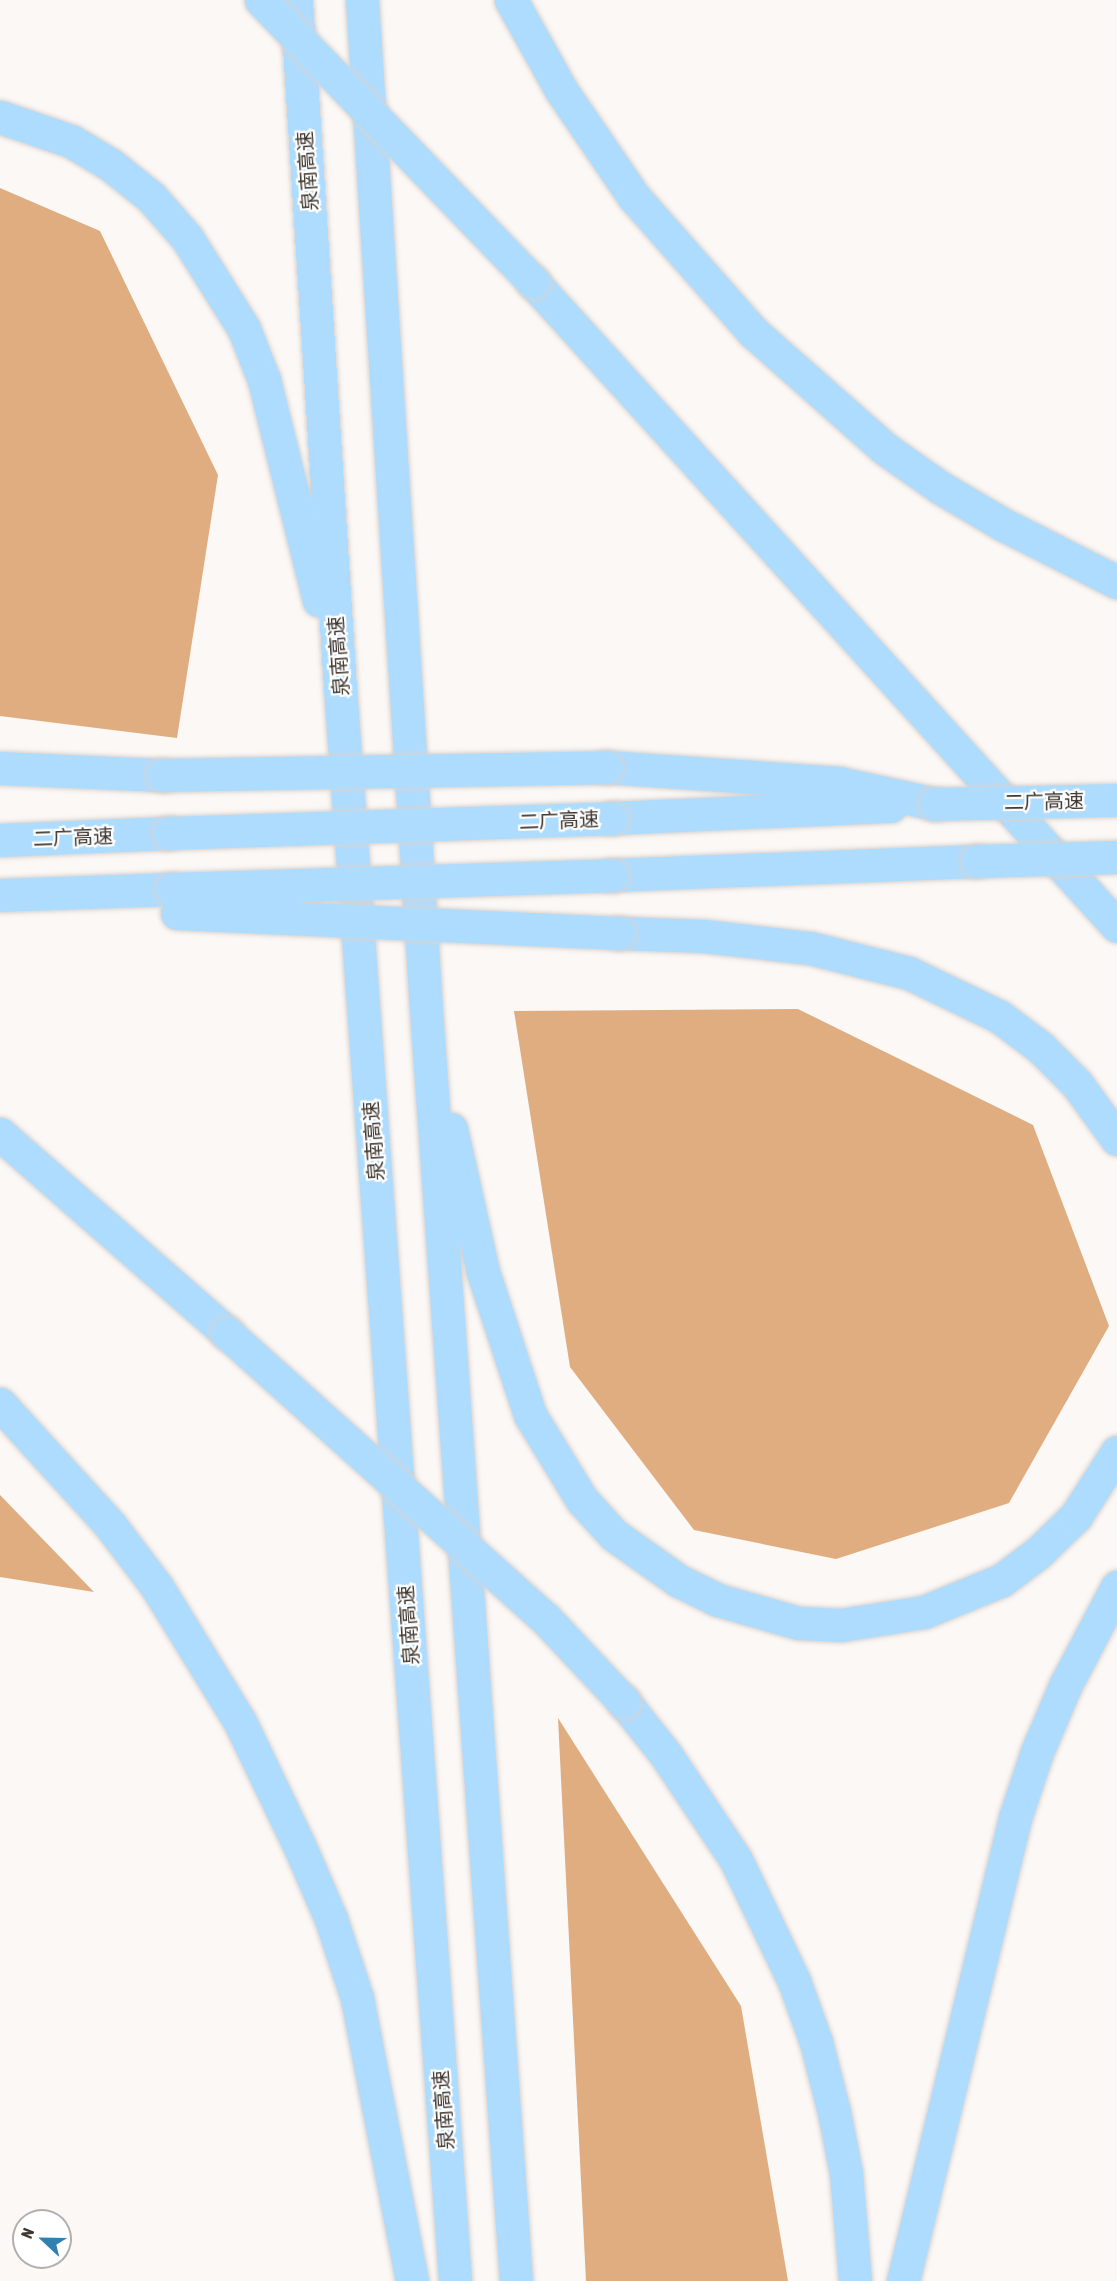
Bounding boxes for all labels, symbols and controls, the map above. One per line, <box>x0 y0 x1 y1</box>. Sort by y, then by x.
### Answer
street label: 泉南高速 <box>292 130 322 212</box>
street label: 泉南高速 <box>323 615 353 697</box>
street label: 二广高速 <box>1004 788 1084 814</box>
street label: 二广高速 <box>519 807 599 833</box>
street label: 二广高速 <box>33 824 113 850</box>
street label: 泉南高速 <box>358 1100 388 1182</box>
street label: 泉南高速 <box>393 1584 423 1666</box>
street label: 泉南高速 <box>428 2069 458 2151</box>
north arrow <box>12 2209 72 2269</box>
text: N <box>17 2225 37 2241</box>

